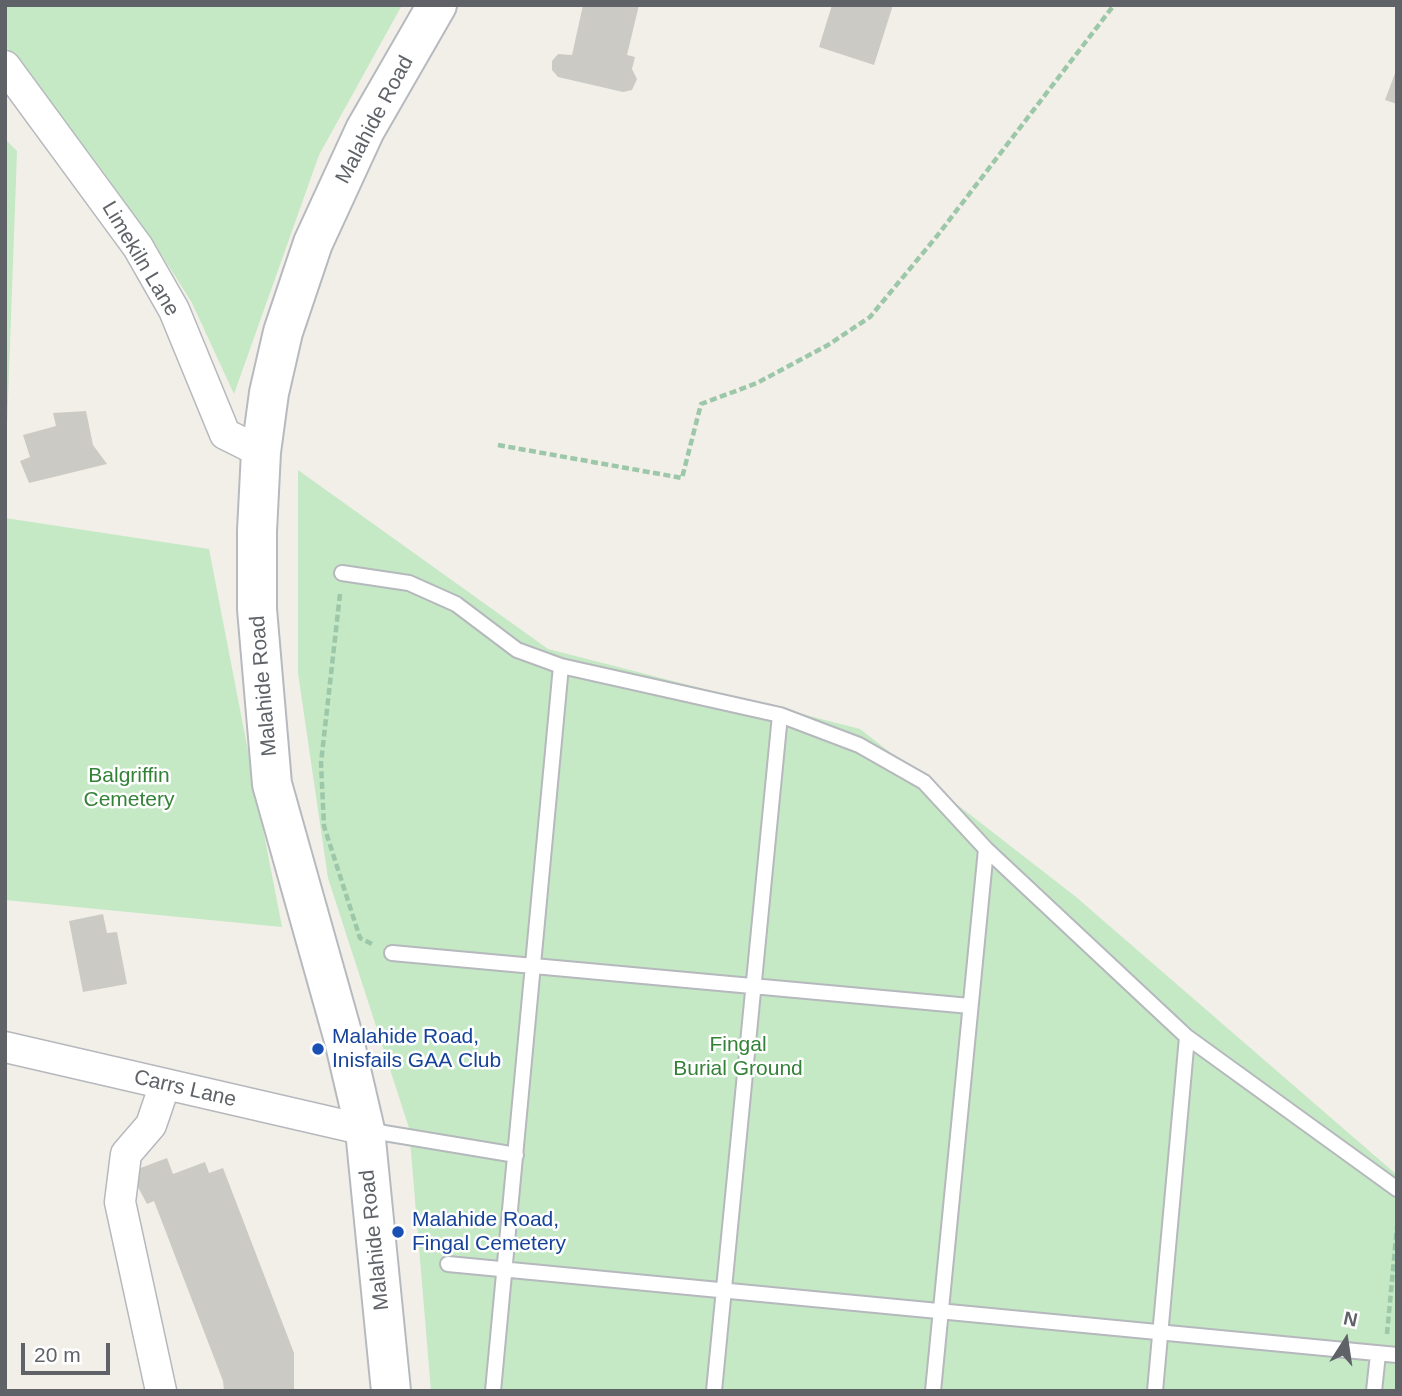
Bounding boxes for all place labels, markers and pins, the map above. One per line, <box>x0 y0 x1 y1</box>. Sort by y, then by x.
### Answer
place label: Malahide Road, Inisfails GAA Club <box>332 1024 501 1074</box>
marker: Malahide Road, Inisfails GAA Club <box>310 1041 326 1057</box>
place label: Malahide Road, Fingal Cemetery <box>412 1207 566 1257</box>
marker: Malahide Road, Fingal Cemetery <box>390 1224 406 1240</box>

